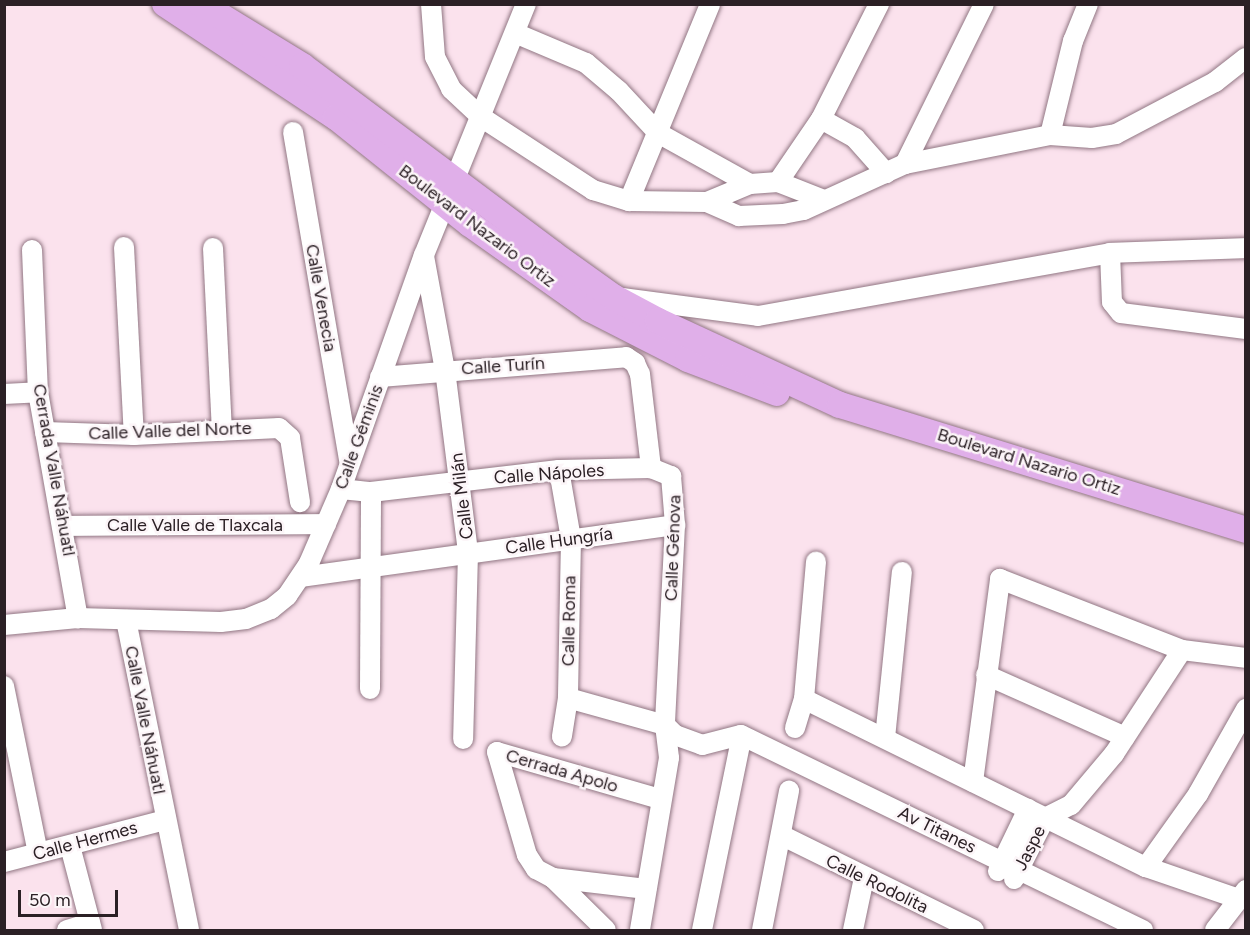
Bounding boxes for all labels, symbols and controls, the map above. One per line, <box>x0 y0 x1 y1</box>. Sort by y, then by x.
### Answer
street label: Boulevard Nazario Ortiz <box>394 160 560 292</box>
street label: Calle Venecia <box>301 243 341 353</box>
street label: Calle Turín <box>460 352 546 380</box>
street label: Cerrada Valle Náhuatl <box>28 382 80 558</box>
street label: Calle Géminis <box>330 382 388 492</box>
street label: Calle Valle del Norte <box>88 417 252 445</box>
street label: Boulevard Nazario Ortiz <box>935 424 1123 500</box>
street label: Calle Milán <box>446 452 478 540</box>
street label: Calle Nápoles <box>493 459 605 489</box>
street label: Calle Génova <box>660 494 686 602</box>
street label: Calle Valle de Tlaxcala <box>107 514 283 536</box>
street label: Calle Hungría <box>504 523 614 559</box>
street label: Calle Roma <box>557 576 581 666</box>
street label: Calle Valle Náhuatl <box>120 644 170 796</box>
street label: Cerrada Apolo <box>503 745 621 797</box>
street label: Av Titanes <box>894 802 980 858</box>
street label: Calle Hermes <box>30 817 140 865</box>
street label: Jaspe <box>1010 822 1050 874</box>
street label: Calle Rodolita <box>822 850 932 918</box>
scale bar <box>21 878 122 916</box>
text: 50 m <box>29 889 71 911</box>

